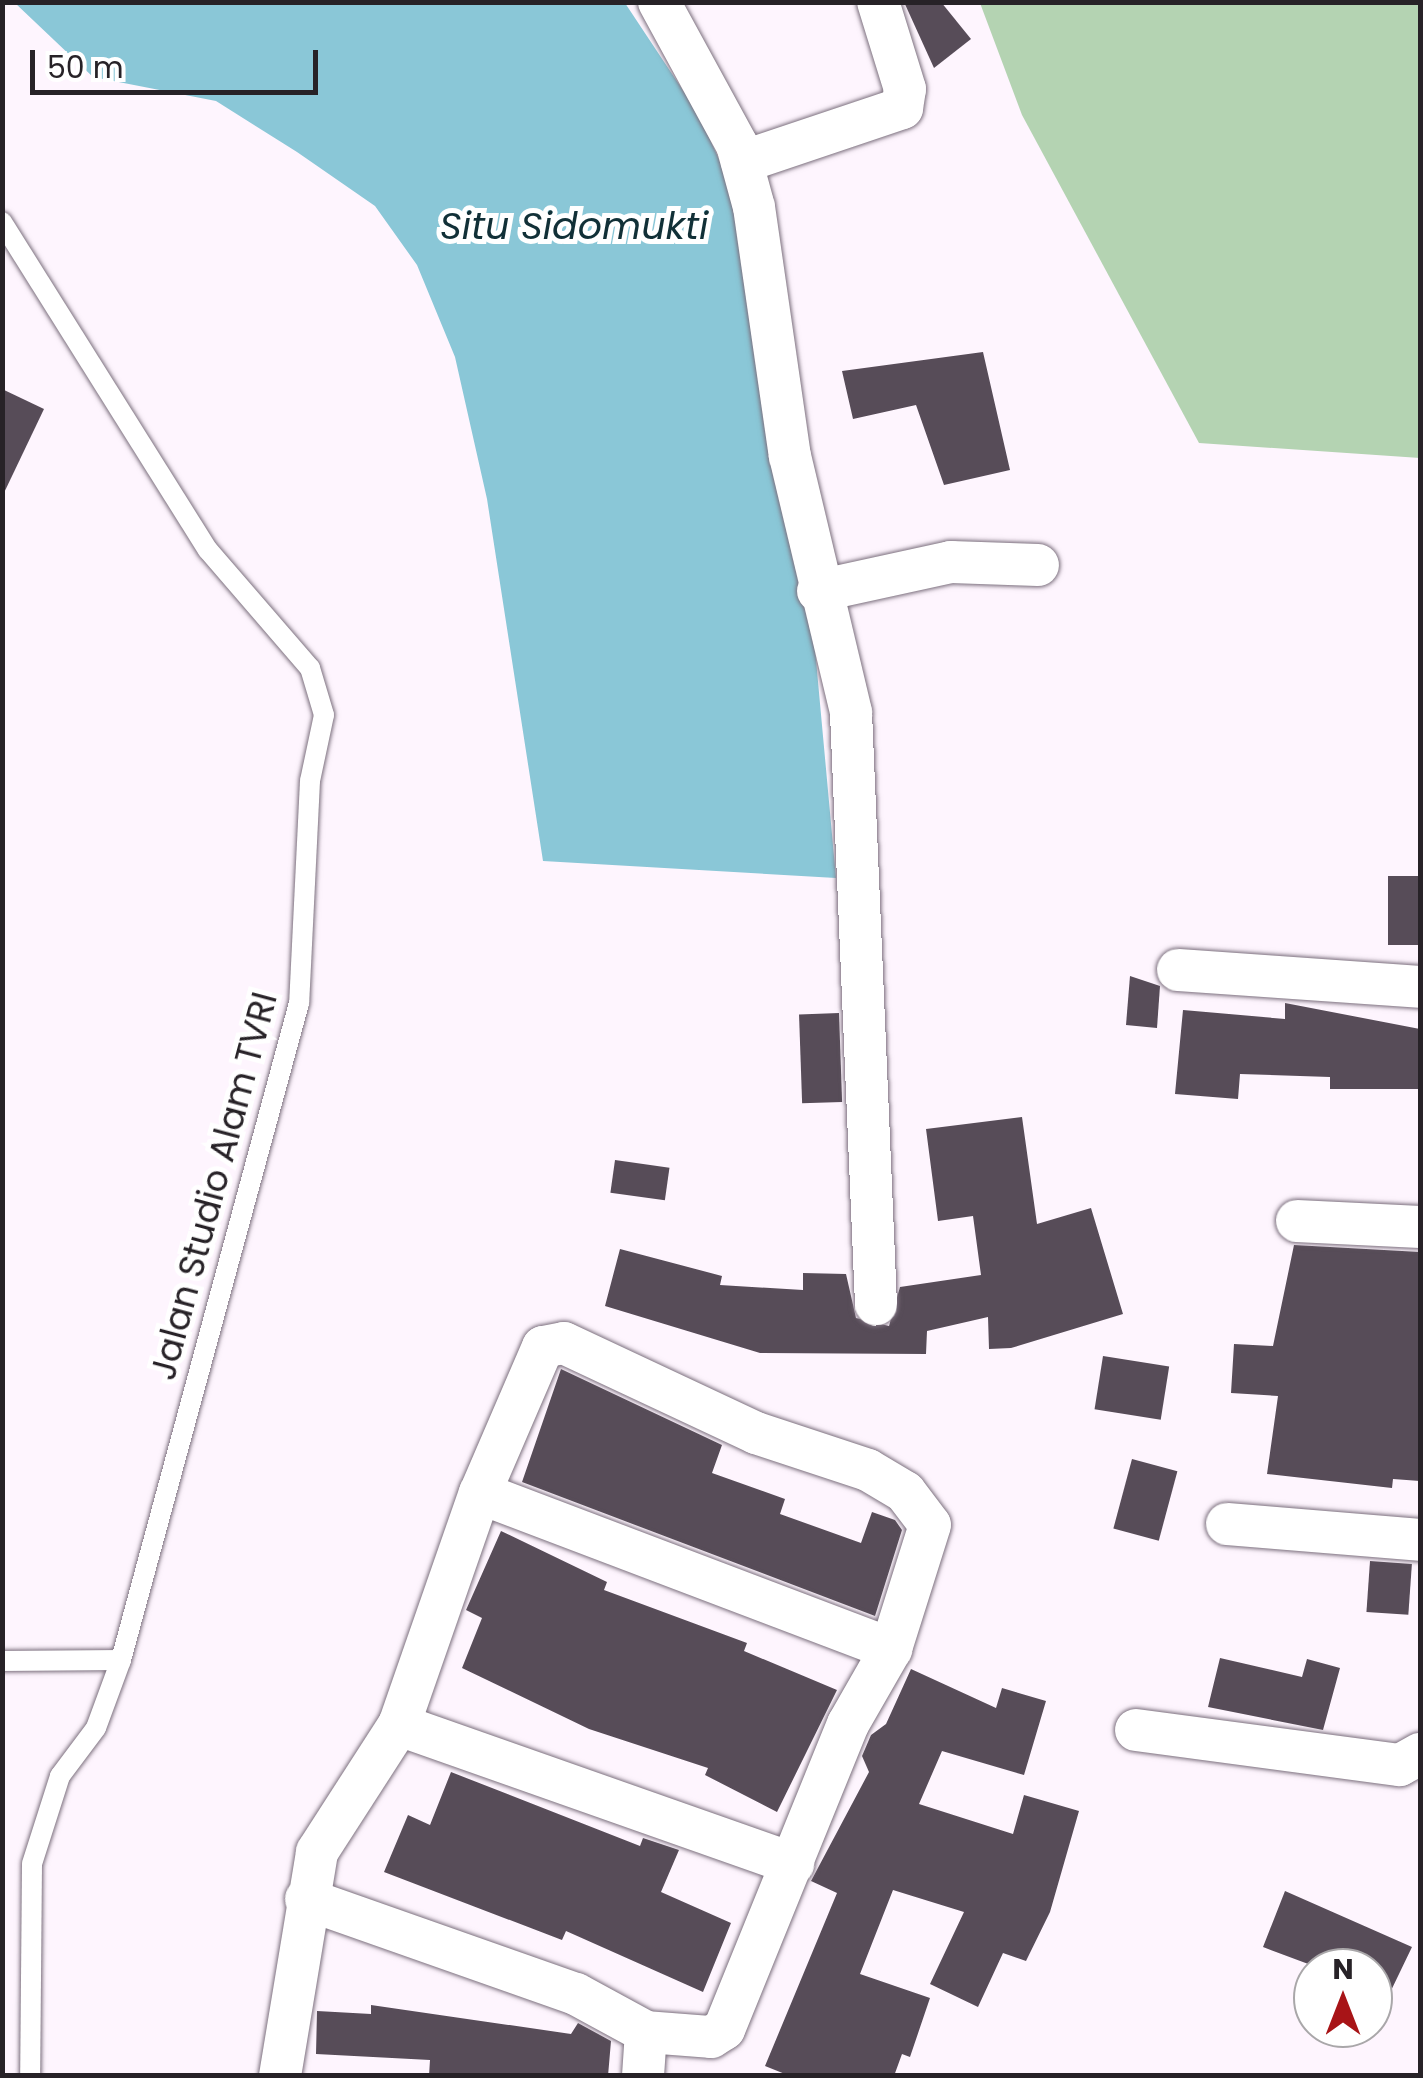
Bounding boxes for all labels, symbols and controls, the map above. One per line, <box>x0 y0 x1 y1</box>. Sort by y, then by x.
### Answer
scale bar <box>35 30 322 92</box>
text: 50 m <box>47 46 124 89</box>
water label: Situ Sidomukti <box>440 203 708 249</box>
street label: Jalan Studio Alam TVRI <box>142 988 286 1384</box>
north arrow <box>1293 1948 1393 2048</box>
text: N <box>1332 1950 1354 1989</box>

